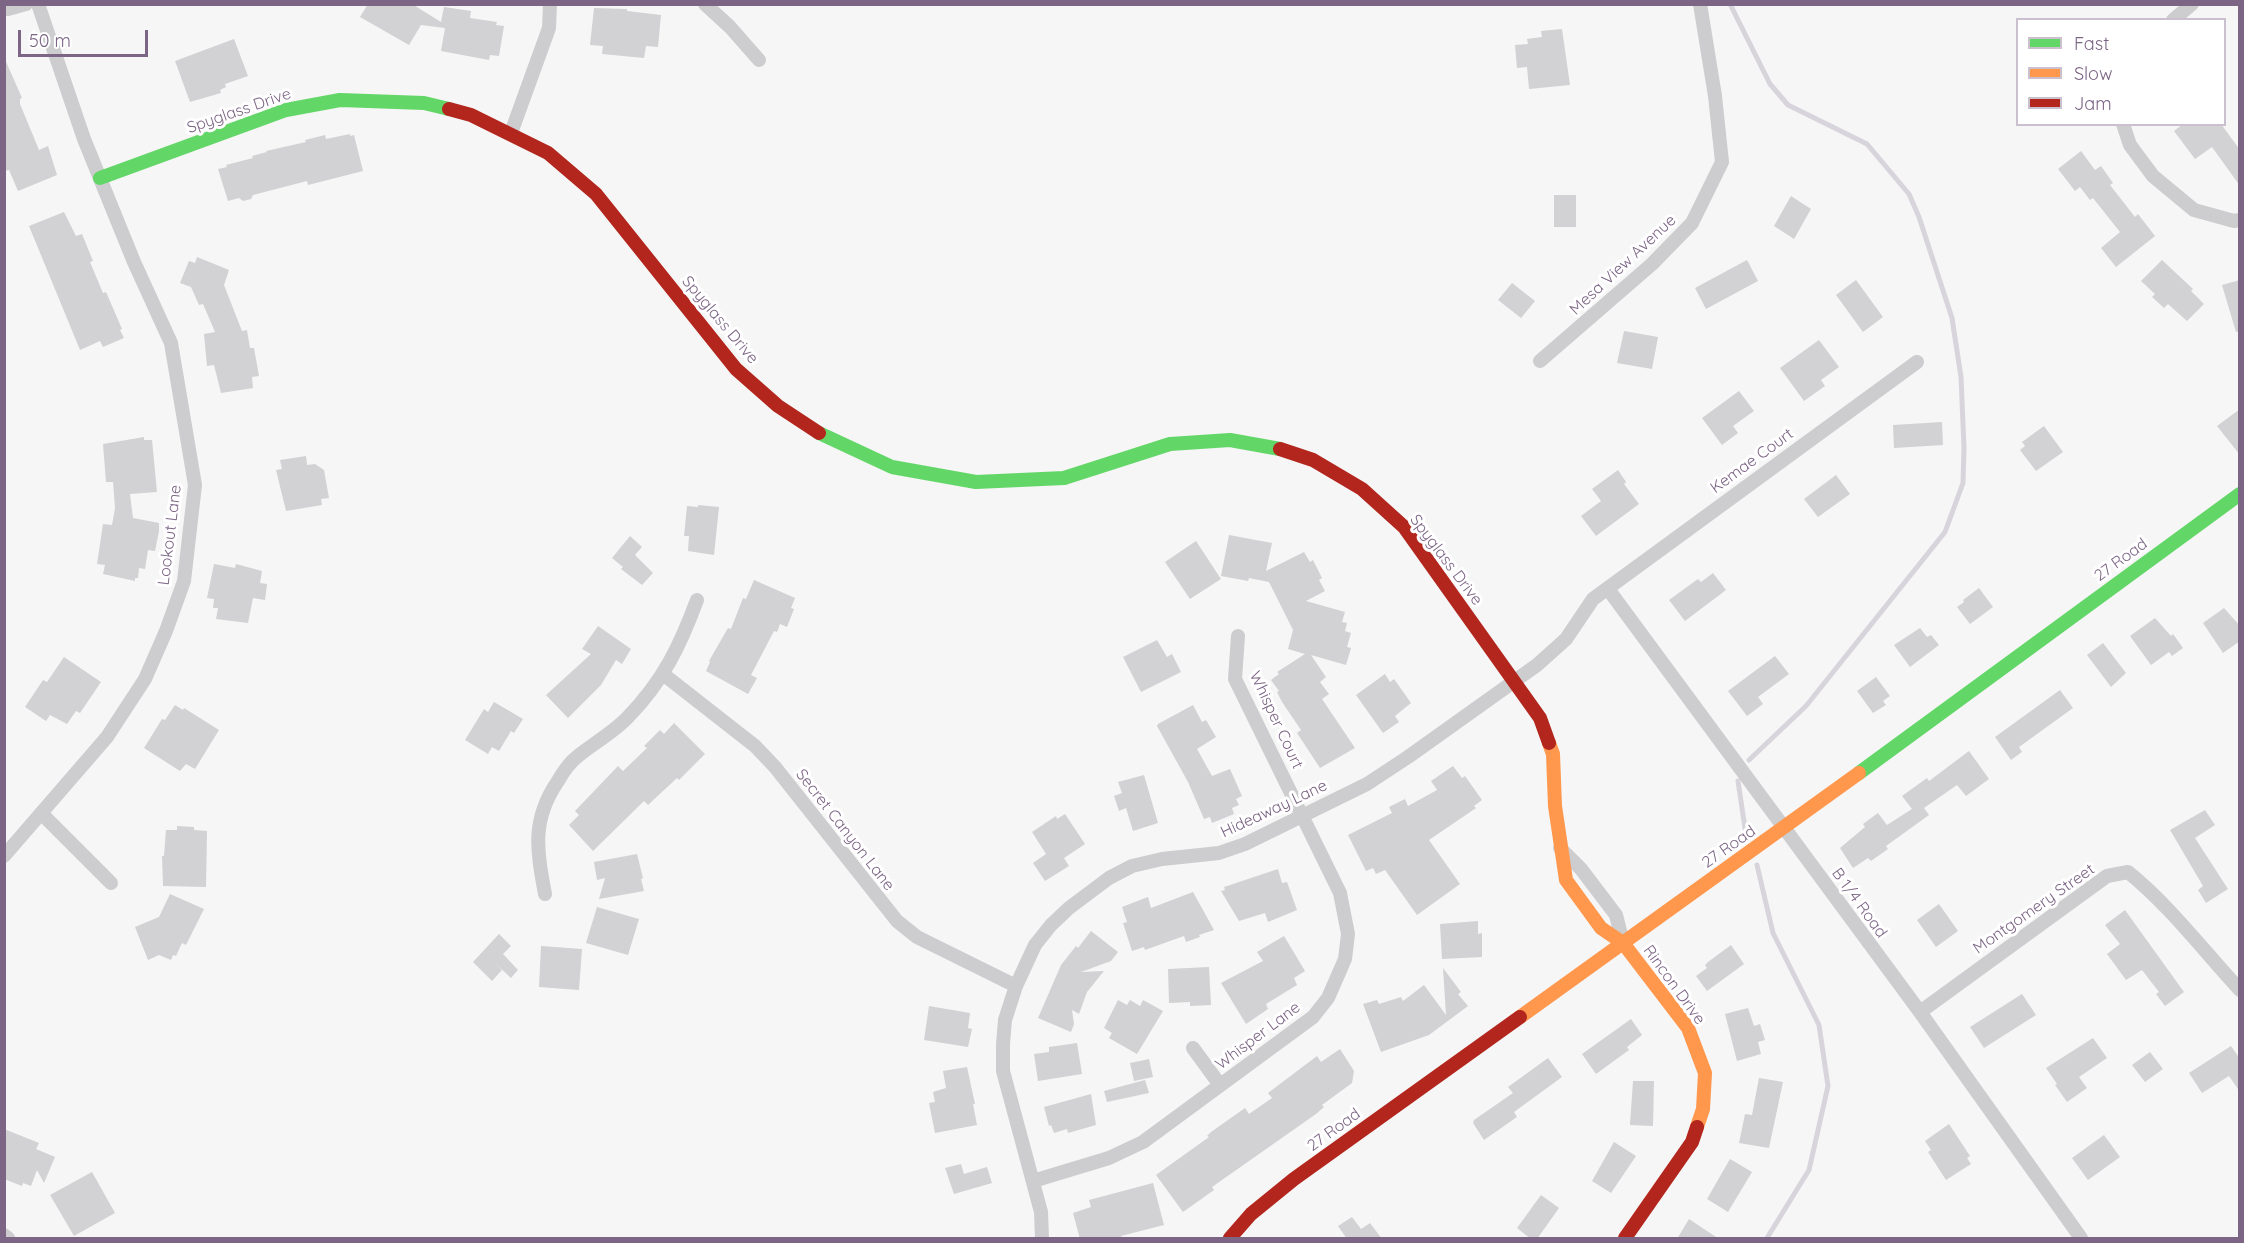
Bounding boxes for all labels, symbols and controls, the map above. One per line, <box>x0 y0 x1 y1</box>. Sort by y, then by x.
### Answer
scale bar <box>21 18 152 56</box>
legend <box>2016 18 2226 126</box>
text: 50 m <box>29 29 71 52</box>
text: Fast <box>2074 32 2109 55</box>
text: Slow <box>2074 62 2112 85</box>
street label: Spyglass Drive <box>184 84 294 138</box>
text: Jam <box>2074 92 2112 115</box>
street label: Mesa View Avenue <box>1566 211 1680 319</box>
street label: Spyglass Drive <box>678 272 762 368</box>
street label: Kemae Court <box>1707 424 1797 498</box>
street label: Lookout Lane <box>154 484 186 586</box>
street label: Spyglass Drive <box>1406 511 1486 609</box>
street label: 27 Road <box>2091 534 2151 586</box>
street label: Whisper Court <box>1245 668 1307 772</box>
street label: Secret Canyon Lane <box>792 765 898 895</box>
street label: Hideaway Lane <box>1218 776 1330 842</box>
street label: 27 Road <box>1699 822 1759 872</box>
street label: Montgomery Street <box>1970 860 2098 958</box>
street label: B 1/4 Road <box>1827 864 1891 942</box>
street label: Rincon Drive <box>1639 942 1709 1028</box>
street label: Whisper Lane <box>1212 998 1304 1074</box>
street label: 27 Road <box>1304 1104 1364 1156</box>

